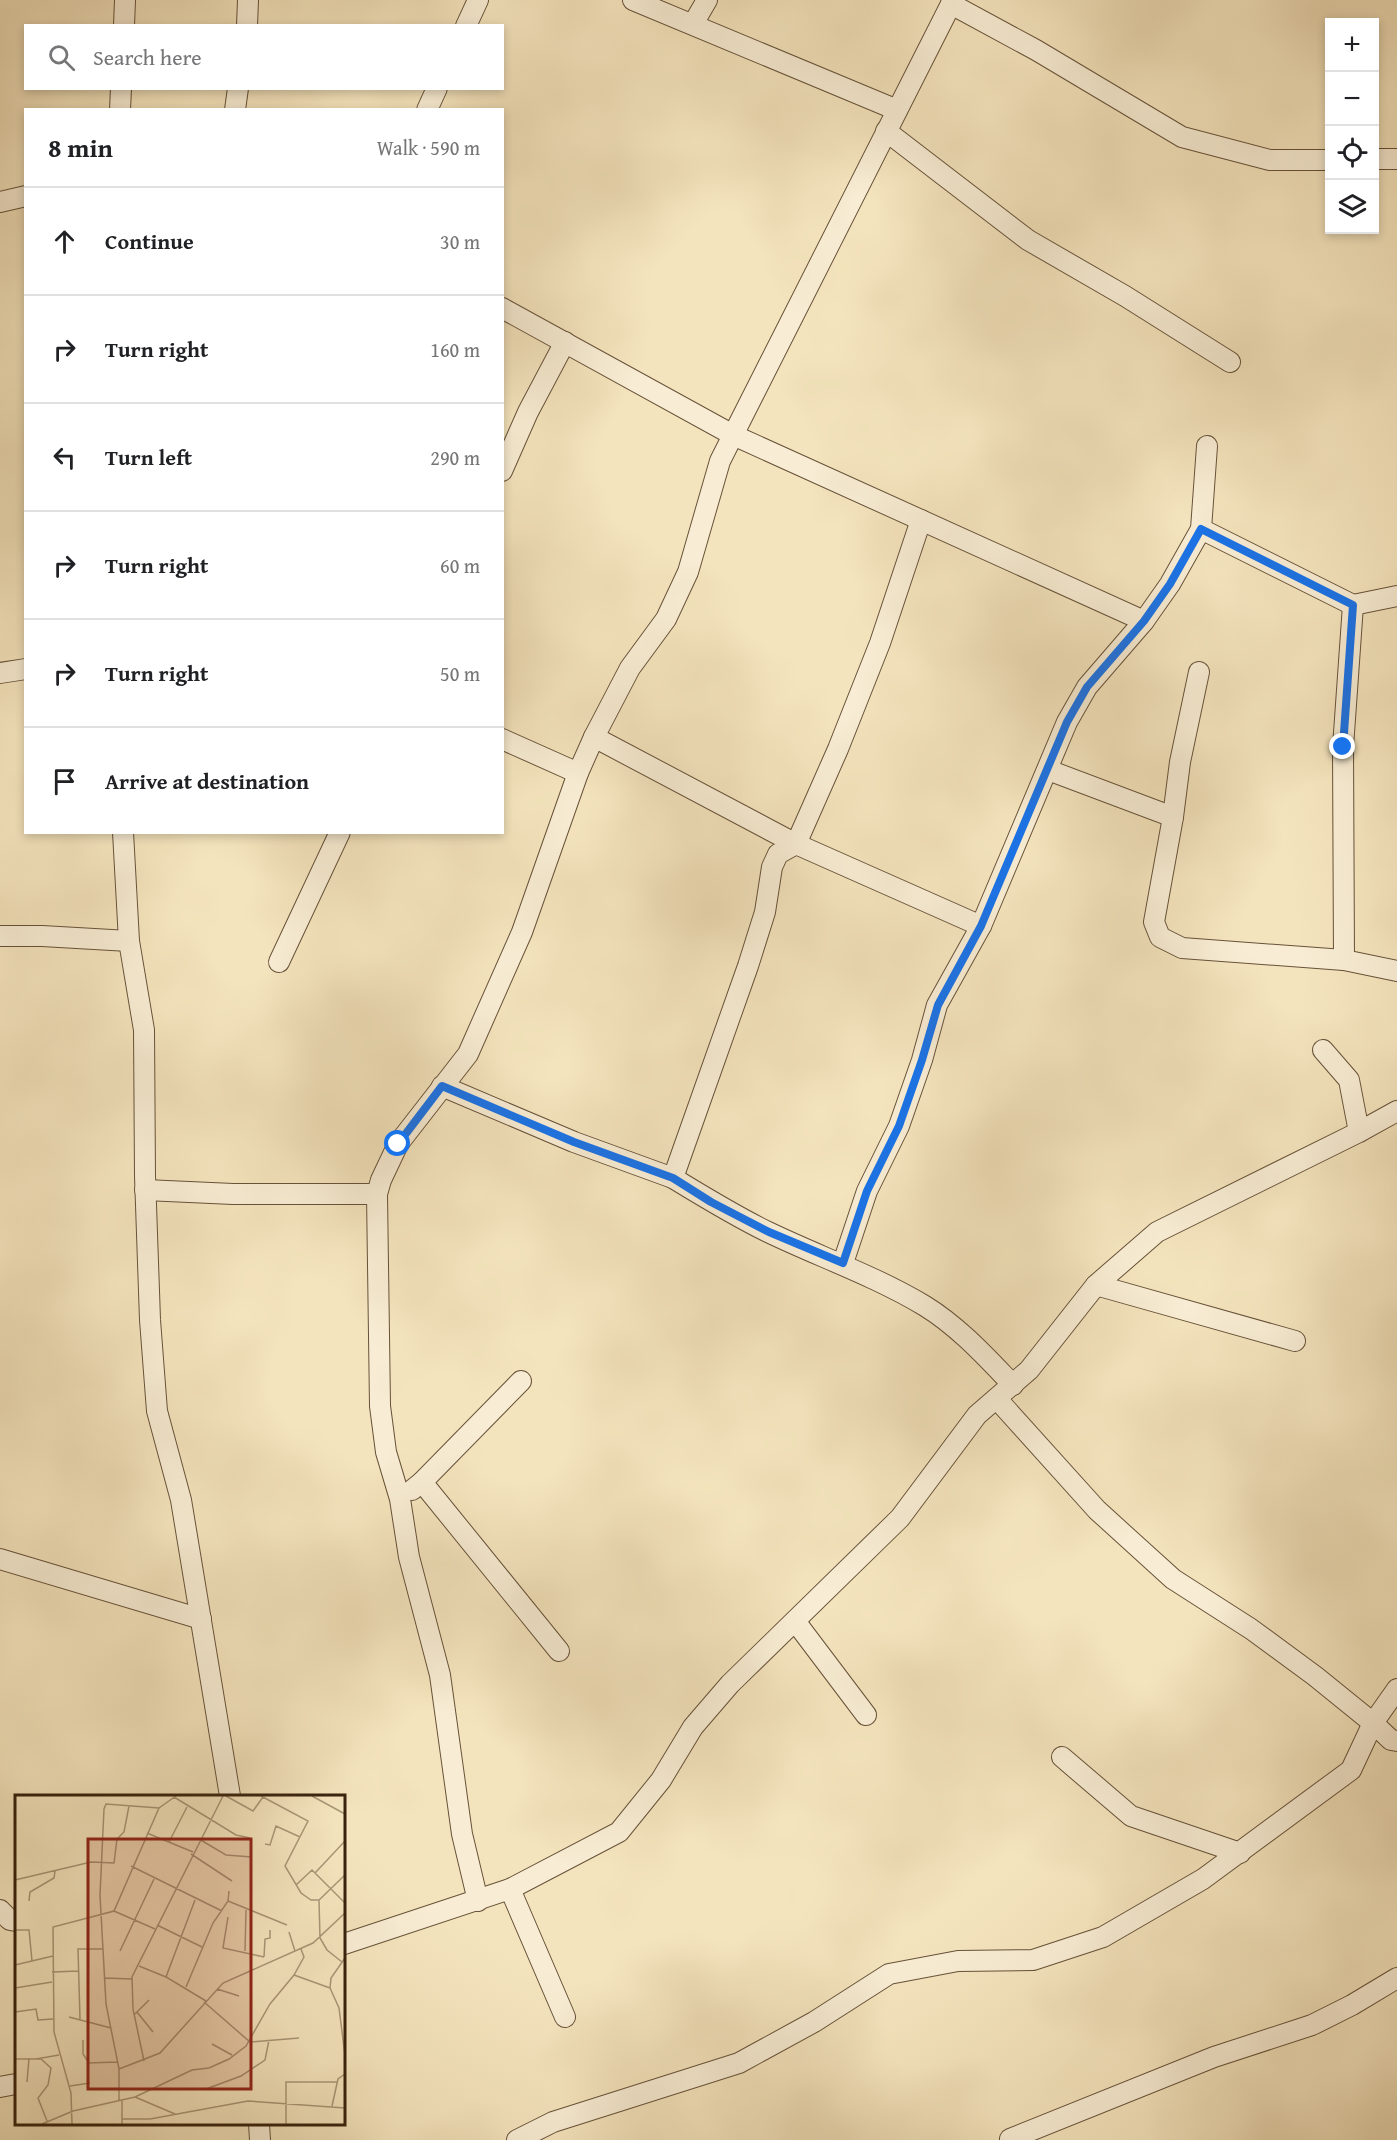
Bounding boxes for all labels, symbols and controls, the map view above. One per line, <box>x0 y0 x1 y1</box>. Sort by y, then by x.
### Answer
map controls <box>1325 18 1379 234</box>
button: + <box>1325 18 1379 72</box>
search box <box>24 24 504 90</box>
icon: search <box>45 41 78 74</box>
text: Search here <box>93 41 202 73</box>
button: − <box>1325 72 1379 126</box>
button: locate <box>1325 126 1379 180</box>
text: 8 min <box>48 128 113 167</box>
text: Walk · 590 m <box>377 133 480 162</box>
button: layers <box>1325 180 1379 234</box>
icon: ahead <box>48 225 81 258</box>
text: Continue <box>105 225 194 257</box>
text: 30 m <box>440 227 480 256</box>
icon: right <box>48 333 81 366</box>
text: Turn right <box>105 333 208 365</box>
text: 160 m <box>430 335 480 364</box>
icon: left <box>48 441 81 474</box>
text: Turn left <box>105 441 192 473</box>
text: 290 m <box>430 443 480 472</box>
icon: right <box>48 549 81 582</box>
text: Turn right <box>105 549 208 581</box>
text: 60 m <box>440 551 480 580</box>
icon: right <box>48 657 81 690</box>
text: Turn right <box>105 657 208 689</box>
text: 50 m <box>440 659 480 688</box>
route end <box>1329 733 1355 759</box>
icon: arrive <box>48 765 81 798</box>
text: Arrive at destination <box>105 765 309 797</box>
route start <box>384 1130 410 1156</box>
inset map <box>15 1795 345 2125</box>

